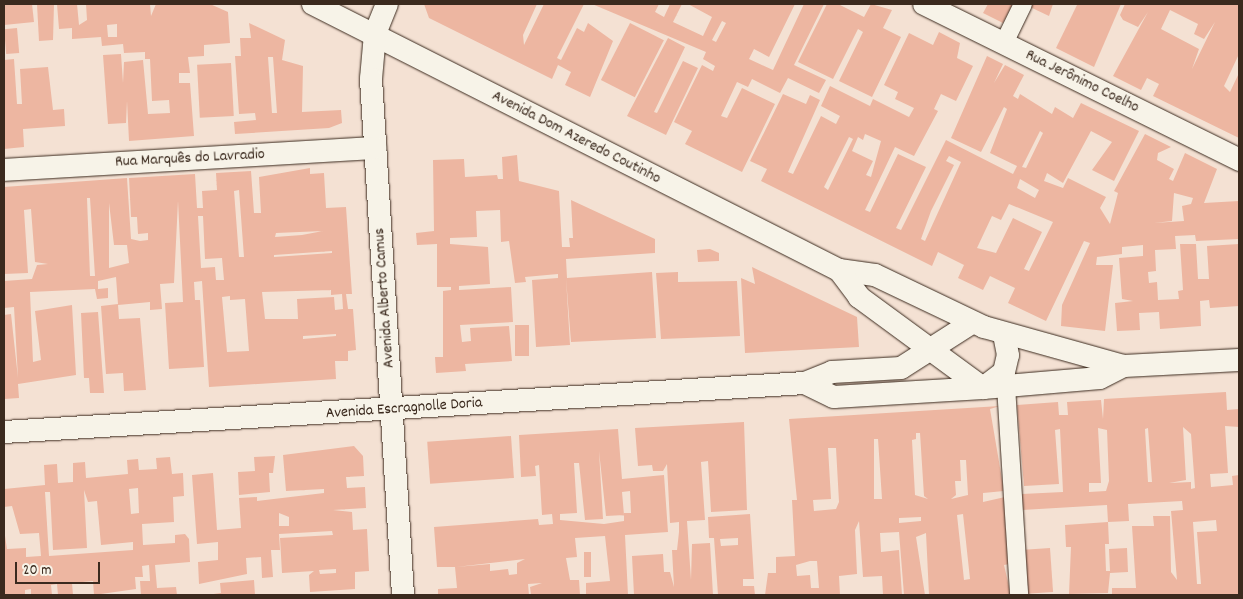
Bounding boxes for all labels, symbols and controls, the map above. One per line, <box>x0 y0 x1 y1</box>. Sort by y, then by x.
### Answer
street label: Rua Jerônimo Coelho <box>1022 46 1142 118</box>
street label: Avenida Dom Azeredo Coutinho <box>488 87 664 189</box>
street label: Rua Marquês do Lavradio <box>115 145 265 173</box>
street label: Avenida Alberto Camus <box>371 227 399 369</box>
street label: Avenida Escragnolle Doria <box>325 394 483 424</box>
scale bar <box>18 552 102 584</box>
text: 20 m <box>23 560 51 582</box>

